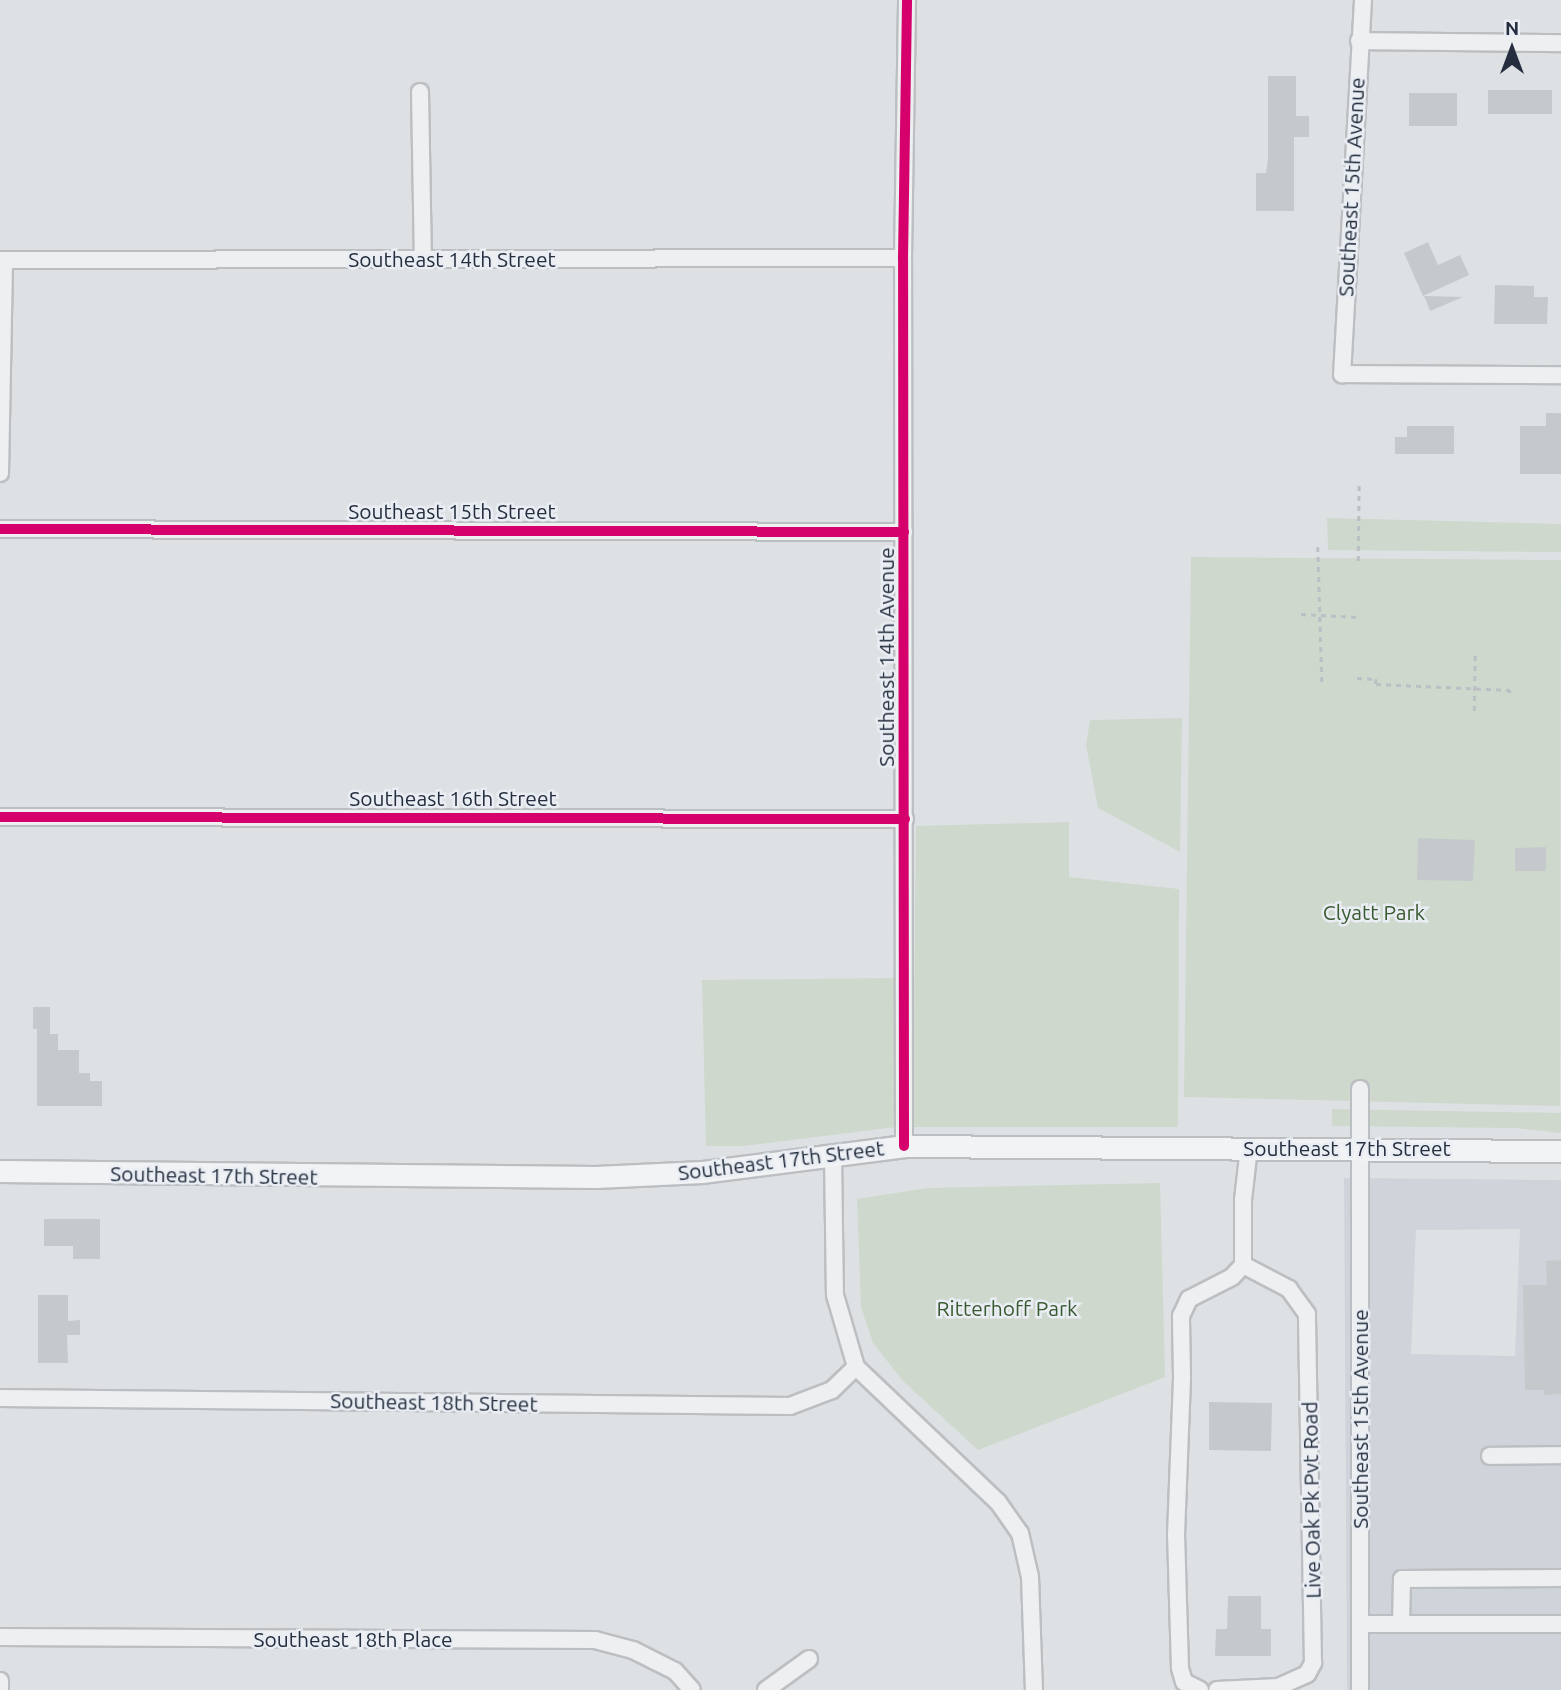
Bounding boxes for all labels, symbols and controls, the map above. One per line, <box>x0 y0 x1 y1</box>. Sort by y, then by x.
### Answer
north arrow <box>1477 14 1547 84</box>
text: N <box>1505 17 1519 39</box>
street label: Southeast 15th Avenue <box>1333 77 1369 297</box>
street label: Southeast 14th Street <box>348 246 556 272</box>
street label: Southeast 15th Street <box>348 498 556 524</box>
street label: Southeast 14th Avenue <box>873 547 899 767</box>
street label: Southeast 16th Street <box>349 785 557 811</box>
park label: Clyatt Park <box>1323 899 1425 925</box>
street label: Southeast 17th Street <box>677 1135 885 1185</box>
street label: Southeast 17th Street <box>1243 1135 1451 1161</box>
street label: Southeast 17th Street <box>110 1161 318 1189</box>
park label: Ritterhoff Park <box>936 1295 1078 1321</box>
street label: Southeast 15th Avenue <box>1347 1309 1373 1529</box>
street label: Southeast 18th Street <box>330 1388 538 1416</box>
street label: Live Oak Pk Pvt Road <box>1297 1401 1325 1599</box>
street label: Southeast 18th Place <box>253 1626 453 1652</box>

